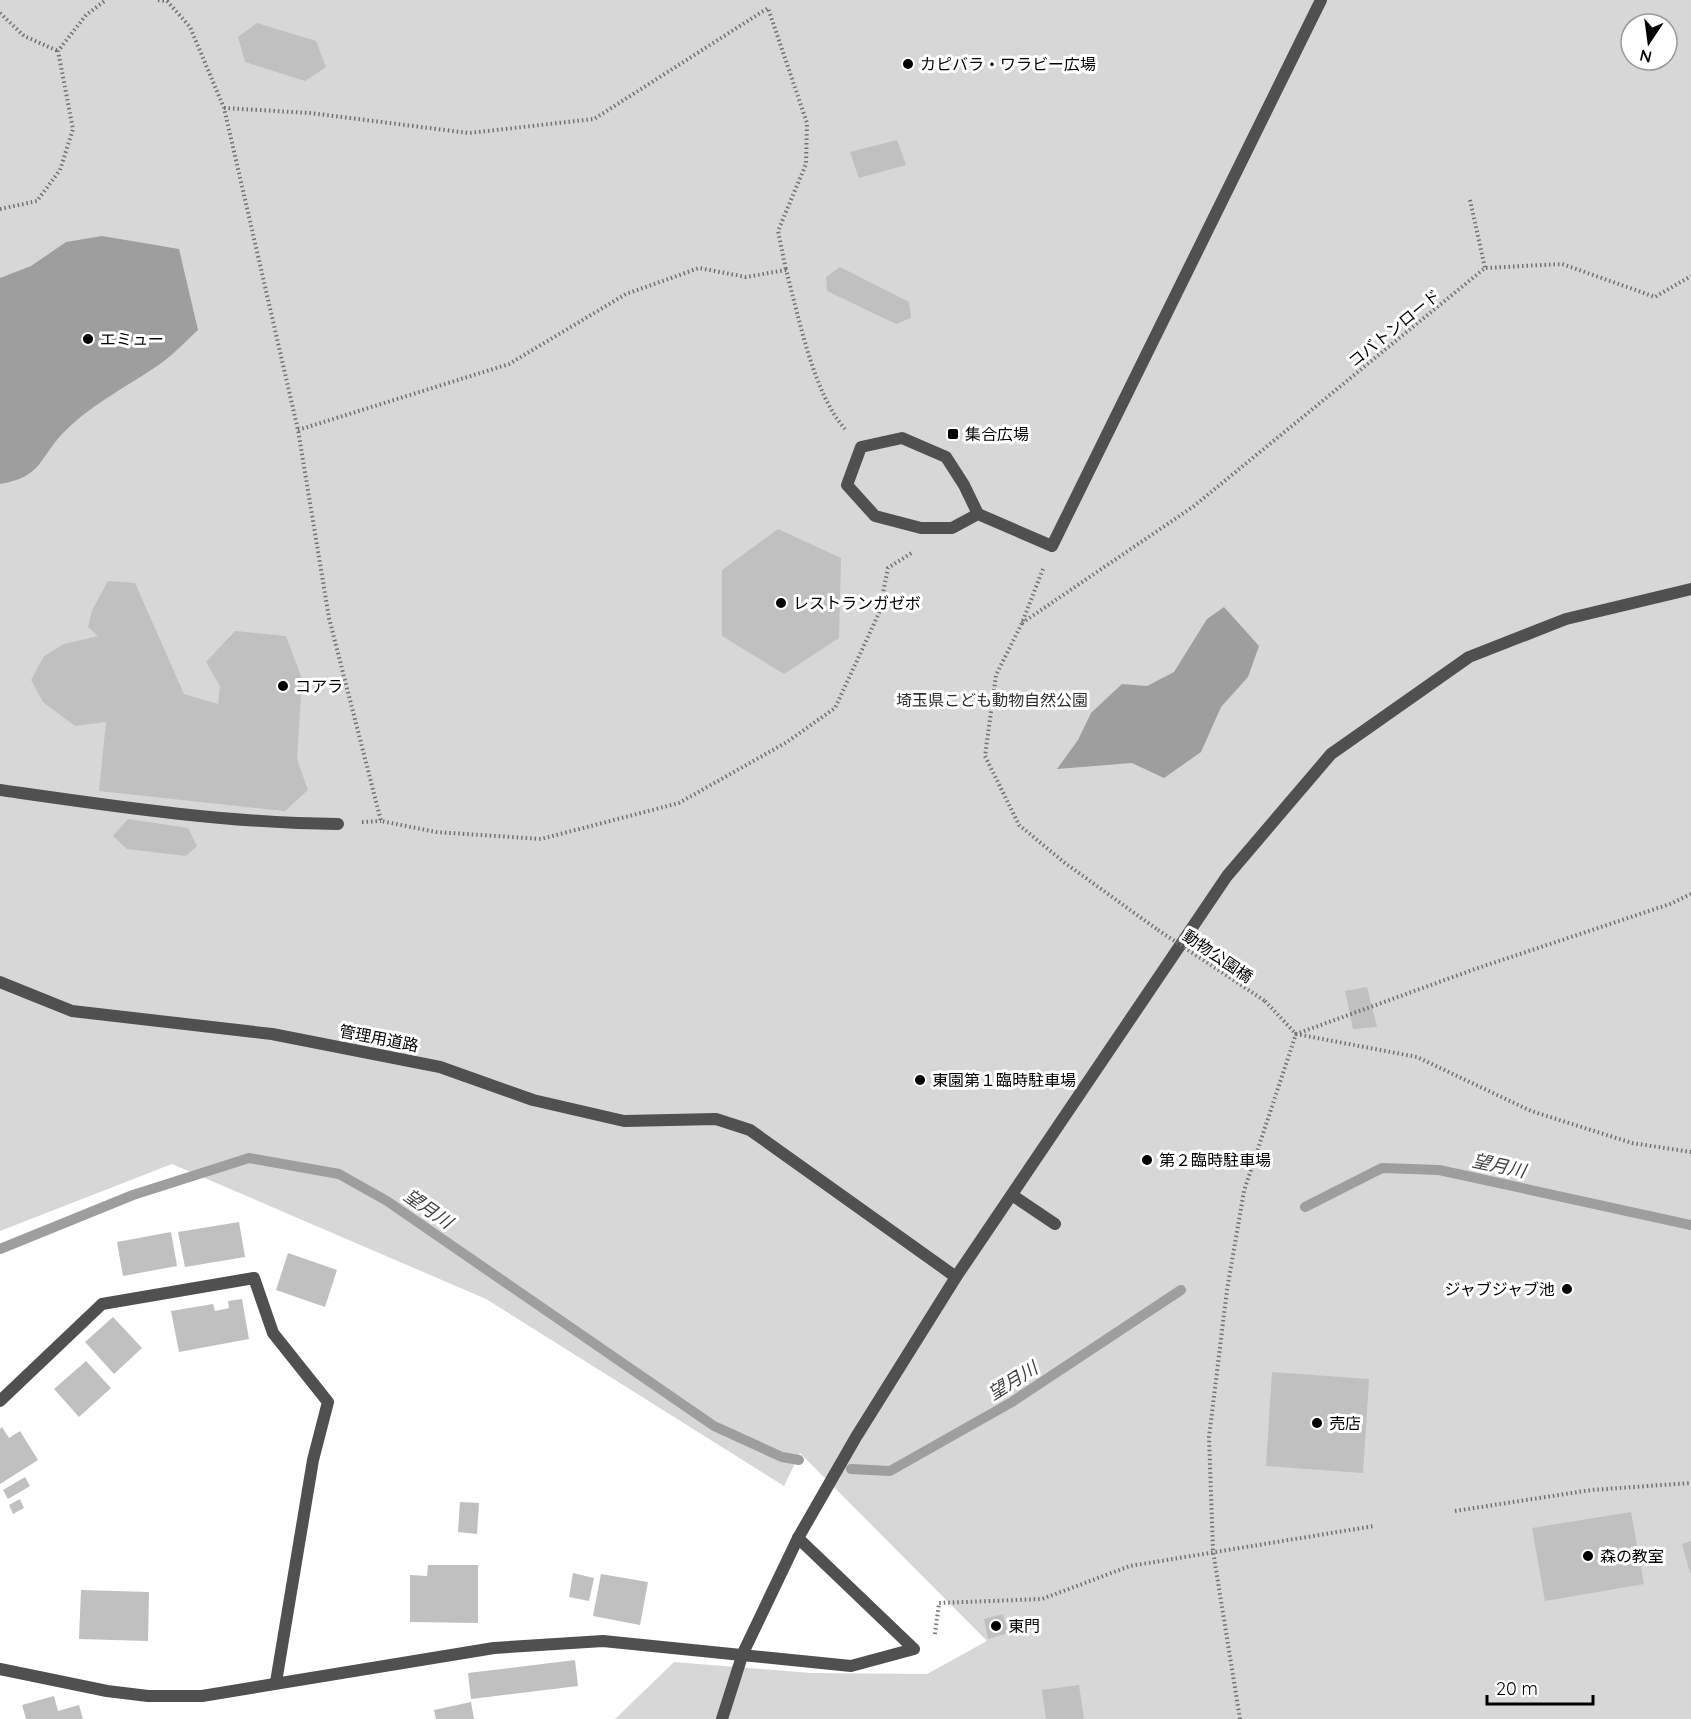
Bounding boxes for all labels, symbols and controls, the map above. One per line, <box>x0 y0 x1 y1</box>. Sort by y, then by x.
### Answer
north arrow <box>1619 12 1679 72</box>
text: N <box>1638 46 1654 68</box>
place label: カピバラ・ワラビー広場 <box>920 54 1096 74</box>
marker: カピバラ・ワラビー広場 <box>901 57 915 71</box>
street label: コバトンロード <box>1344 285 1444 371</box>
place label: エミュー <box>100 329 164 349</box>
marker: エミュー <box>81 332 95 346</box>
place label: 集合広場 <box>965 424 1029 444</box>
marker: 集合広場 <box>946 427 960 441</box>
place label: レストランガゼボ <box>793 593 921 613</box>
marker: レストランガゼボ <box>774 596 788 610</box>
place label: コアラ <box>295 676 343 696</box>
marker: コアラ <box>276 679 290 693</box>
park label: 埼玉県こども動物自然公園 <box>896 690 1088 710</box>
street label: 動物公園橋 <box>1179 925 1257 987</box>
street label: 管理用道路 <box>338 1021 420 1055</box>
place label: 東園第１臨時駐車場 <box>932 1070 1076 1090</box>
marker: 東園第１臨時駐車場 <box>913 1073 927 1087</box>
water label: 望月川 <box>1470 1149 1530 1183</box>
place label: 第２臨時駐車場 <box>1159 1150 1271 1170</box>
marker: 第２臨時駐車場 <box>1140 1153 1154 1167</box>
water label: 望月川 <box>400 1184 459 1235</box>
place label: ジャブジャブ池 <box>1445 1279 1555 1299</box>
marker: ジャブジャブ池 <box>1560 1282 1574 1296</box>
water label: 望月川 <box>984 1355 1043 1405</box>
place label: 売店 <box>1329 1413 1361 1433</box>
marker: 売店 <box>1310 1416 1324 1430</box>
place label: 森の教室 <box>1600 1546 1664 1566</box>
marker: 森の教室 <box>1581 1549 1595 1563</box>
place label: 東門 <box>1008 1616 1040 1636</box>
marker: 東門 <box>989 1619 1003 1633</box>
scale bar <box>1487 1668 1594 1706</box>
text: 20 m <box>1496 1677 1538 1700</box>

